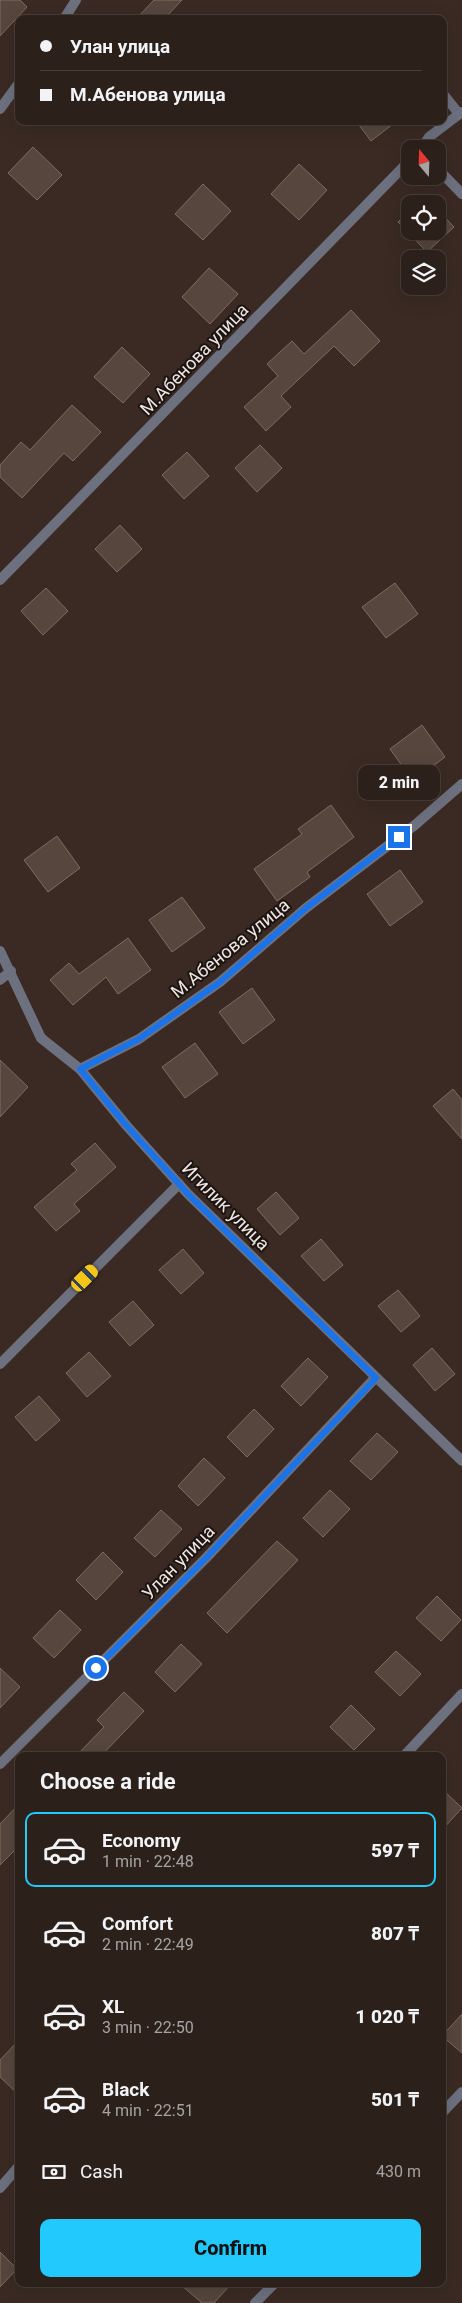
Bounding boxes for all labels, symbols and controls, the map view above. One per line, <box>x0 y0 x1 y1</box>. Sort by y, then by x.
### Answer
text: Улан улица <box>70 35 170 58</box>
text: М.Абенова улица <box>70 83 226 106</box>
north arrow <box>401 140 446 185</box>
map controls <box>401 140 446 295</box>
button: locate <box>401 195 446 240</box>
button: layers <box>401 250 446 295</box>
street label: М.Абенова улица <box>136 299 252 419</box>
callout: 2 min <box>358 764 440 800</box>
text: 2 min <box>379 773 419 792</box>
route end <box>388 826 410 848</box>
street label: М.Абенова улица <box>167 894 293 1002</box>
street label: Игилик улица <box>178 1158 274 1254</box>
car <box>69 1262 100 1294</box>
street label: Улан улица <box>137 1520 219 1604</box>
route start <box>85 1657 107 1679</box>
text: Choose a ride <box>40 1769 176 1794</box>
icon: car <box>42 1827 87 1872</box>
text: Economy <box>102 1829 181 1852</box>
text: 597 ₸ <box>371 1839 419 1862</box>
text: 1 min · 22:48 <box>102 1852 194 1871</box>
icon: car <box>42 1910 87 1955</box>
text: Comfort <box>102 1912 173 1935</box>
text: 807 ₸ <box>371 1922 419 1945</box>
text: 2 min · 22:49 <box>102 1935 194 1954</box>
icon: car <box>42 1993 87 2038</box>
text: XL <box>102 1995 124 2018</box>
text: 1 020 ₸ <box>355 2005 419 2028</box>
text: 3 min · 22:50 <box>102 2018 194 2037</box>
icon: car <box>42 2076 87 2121</box>
text: Black <box>102 2078 149 2101</box>
text: 501 ₸ <box>371 2088 419 2111</box>
text: 4 min · 22:51 <box>102 2101 194 2120</box>
icon: cash <box>40 2158 68 2186</box>
text: Cash <box>80 2160 123 2183</box>
text: 430 m <box>376 2162 421 2181</box>
button: Confirm <box>40 2219 421 2277</box>

